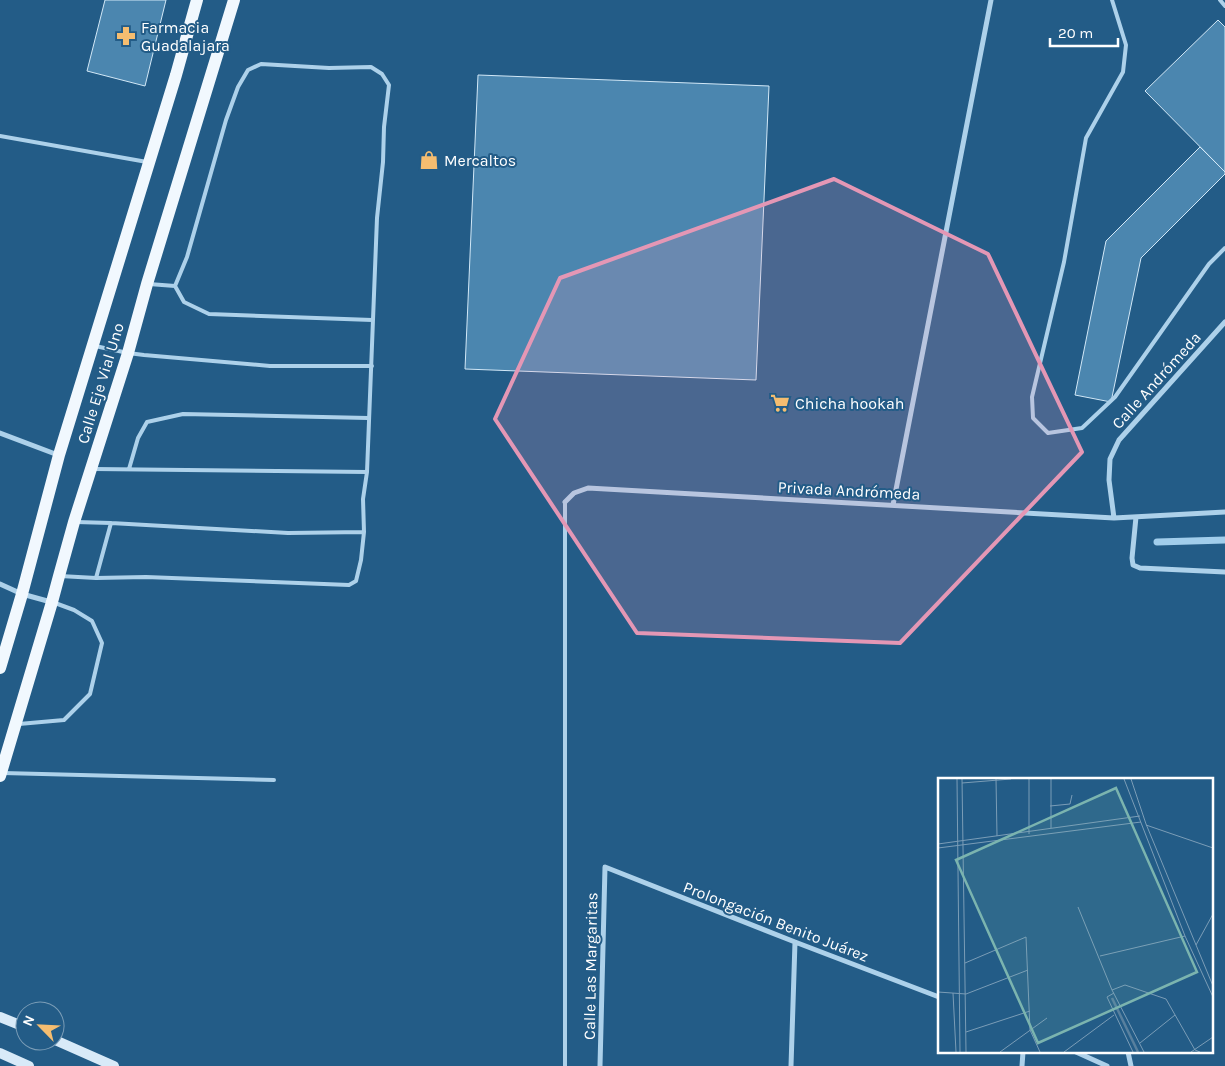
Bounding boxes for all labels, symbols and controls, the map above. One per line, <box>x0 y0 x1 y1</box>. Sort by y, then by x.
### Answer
scale bar <box>1050 15 1118 47</box>
place label: Farmacia Guadalajara <box>141 18 230 55</box>
text: 20 m <box>1058 24 1093 42</box>
pharmacy icon: Farmacia Guadalajara <box>115 25 137 47</box>
shop icon: Mercaltos <box>418 149 440 171</box>
place label: Mercaltos <box>444 151 516 170</box>
street label: Calle Eje Vial Uno <box>73 320 128 446</box>
street label: Calle Andrómeda <box>1108 328 1205 433</box>
supermarket icon: Chicha hookah <box>769 392 791 414</box>
place label: Chicha hookah <box>795 394 904 413</box>
street label: Privada Andrómeda <box>777 477 921 504</box>
inset map <box>938 778 1212 1054</box>
street label: Prolongación Benito Juárez <box>680 877 871 966</box>
street label: Calle Las Margaritas <box>580 892 601 1040</box>
north arrow <box>15 1001 65 1051</box>
text: N <box>19 1013 38 1029</box>

